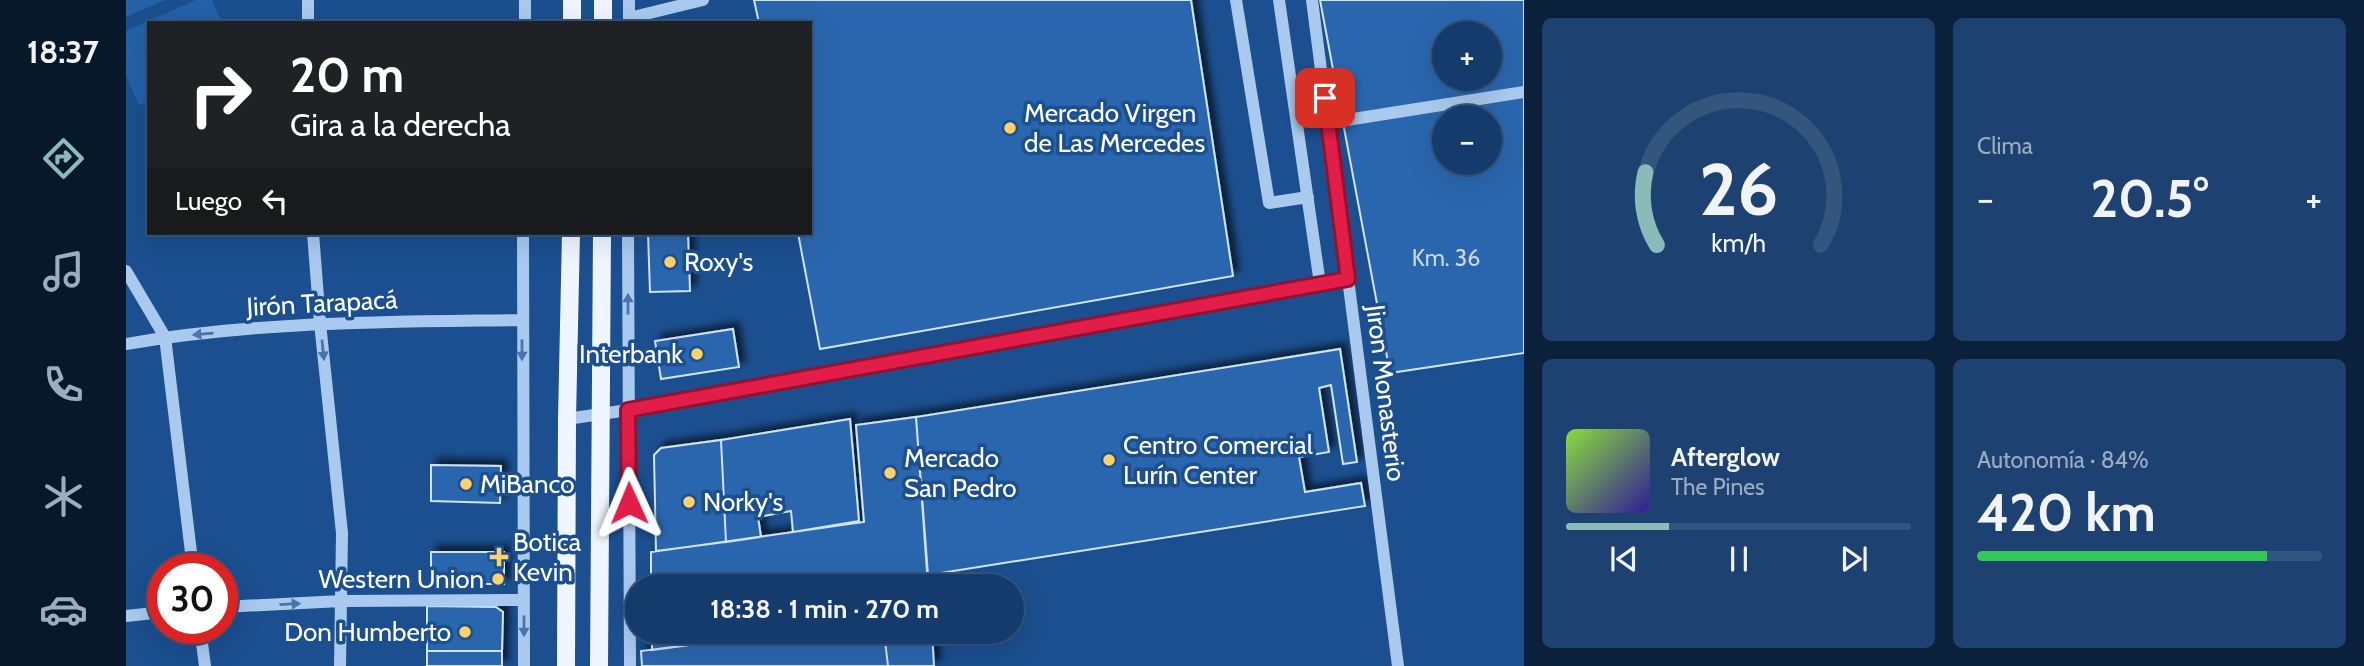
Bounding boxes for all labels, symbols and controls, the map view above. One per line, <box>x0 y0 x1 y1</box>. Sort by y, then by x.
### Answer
map controls <box>1432 21 1502 175</box>
button: + <box>1432 21 1502 91</box>
text: 18:37 <box>27 32 99 71</box>
text: 20 m <box>290 45 404 104</box>
icon: right <box>175 49 266 140</box>
pin <box>1295 68 1355 128</box>
icon: arrive <box>1306 79 1344 117</box>
place label: Mercado Virgen de Las Mercedes <box>1024 97 1205 159</box>
text: Gira a la derecha <box>290 105 511 144</box>
button: − <box>1432 105 1502 175</box>
marker: Mercado Virgen de Las Mercedes <box>1002 120 1018 136</box>
text: Clima <box>1977 132 2033 160</box>
icon: directions <box>39 134 88 183</box>
text: 26 <box>1699 146 1778 234</box>
text: 20.5° <box>2090 167 2209 230</box>
text: − <box>1977 175 1994 222</box>
text: + <box>2305 175 2322 222</box>
icon: left <box>256 182 294 220</box>
text: Luego <box>175 185 242 217</box>
text: km/h <box>1711 228 1766 258</box>
house number: Km. 36 <box>1412 244 1480 272</box>
place label: Roxy's <box>684 246 754 278</box>
icon: music <box>39 247 88 296</box>
marker: Roxy's <box>662 254 678 270</box>
street label: Jirón Tarapacá <box>245 283 399 323</box>
one-way arrow <box>622 293 634 315</box>
street label: Jiron Monasterio <box>1359 302 1413 483</box>
one-way arrow <box>192 328 214 339</box>
place label: Interbank <box>579 338 683 370</box>
one-way arrow <box>318 339 329 361</box>
one-way arrow <box>516 339 528 361</box>
marker: Interbank <box>689 346 705 362</box>
icon: phone <box>39 360 88 409</box>
place label: Centro Comercial Lurín Center <box>1123 429 1313 491</box>
text: Afterglow <box>1671 441 1780 473</box>
place label: Mercado San Pedro <box>904 442 1017 504</box>
text: Autonomía · 84% <box>1977 446 2149 474</box>
marker: Centro Comercial Lurín Center <box>1101 452 1117 468</box>
marker: Mercado San Pedro <box>882 465 898 481</box>
position arrow <box>592 466 666 540</box>
place label: MiBanco <box>480 468 574 500</box>
icon: climate <box>39 472 88 521</box>
text: The Pines <box>1671 473 1765 501</box>
marker: MiBanco <box>458 476 474 492</box>
text: 420 km <box>1977 481 2156 544</box>
place label: Norky's <box>703 486 783 518</box>
marker: Norky's <box>681 494 697 510</box>
place label: Botica Kevin <box>513 526 582 588</box>
icon: previous <box>1605 540 1643 578</box>
icon: pause <box>1720 540 1758 578</box>
icon: next <box>1835 540 1873 578</box>
marker: Botica Kevin <box>491 549 507 565</box>
speed limit sign: 30 <box>147 553 238 644</box>
place label: Western Union <box>318 563 484 595</box>
marker: Western Union <box>490 571 506 587</box>
icon: car <box>39 585 88 634</box>
text: 18:38 · 1 min · 270 m <box>710 593 939 625</box>
one-way arrow <box>280 598 302 609</box>
place label: Don Humberto <box>284 616 451 648</box>
one-way arrow <box>518 616 530 638</box>
marker: Don Humberto <box>457 624 473 640</box>

